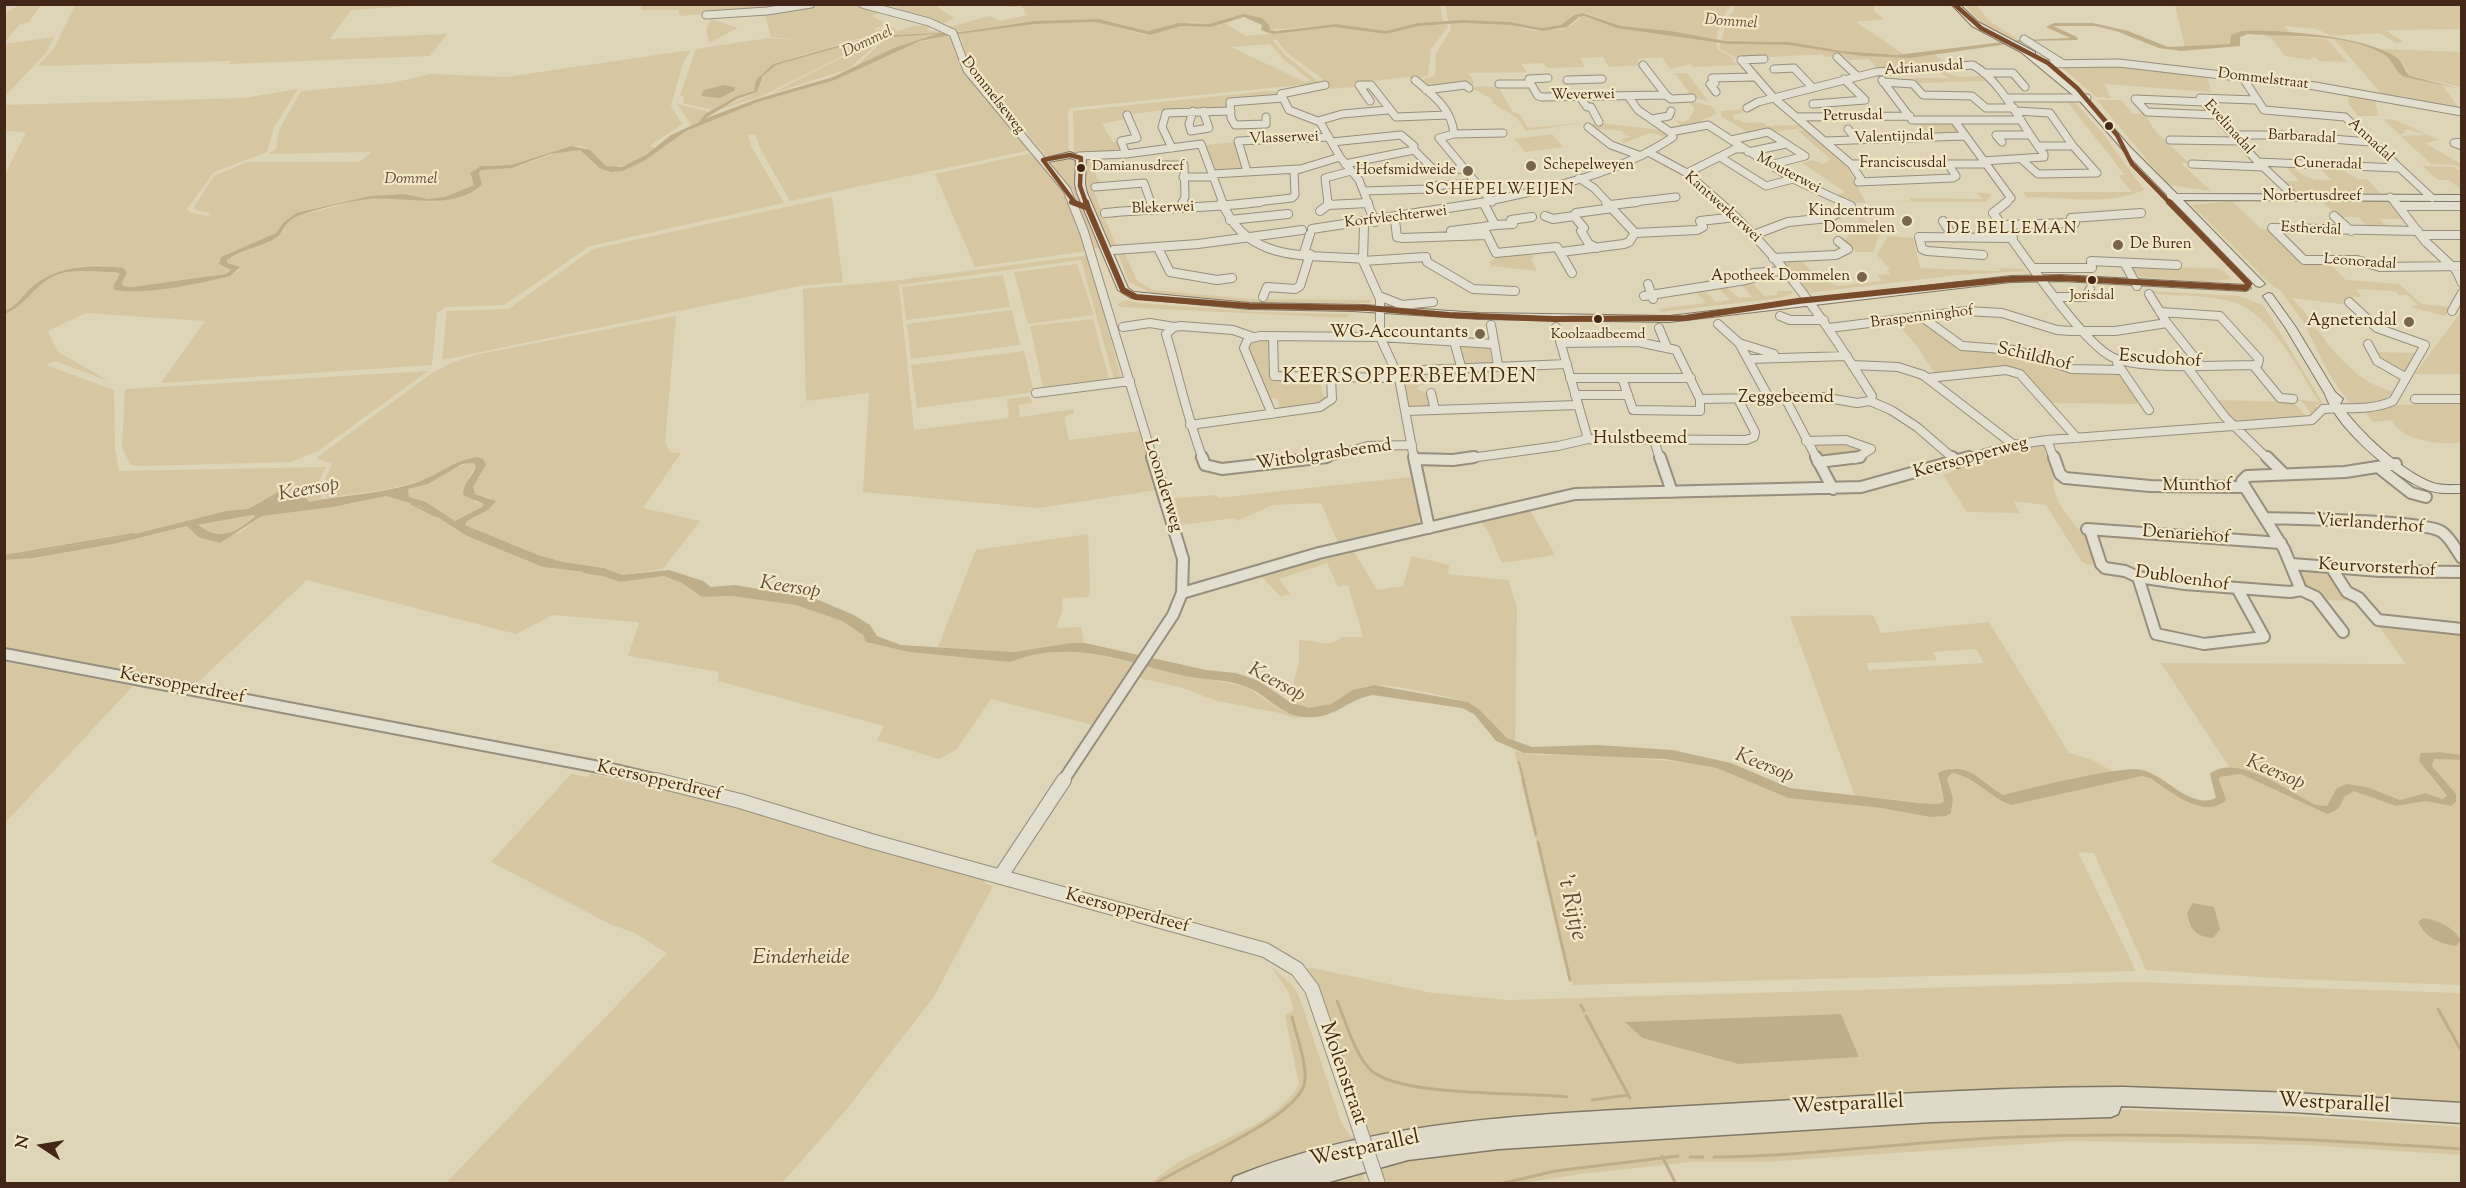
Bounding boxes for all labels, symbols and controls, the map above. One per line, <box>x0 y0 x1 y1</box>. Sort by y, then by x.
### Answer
water label: Dommel <box>1704 12 1758 34</box>
water label: Dommel <box>840 23 896 63</box>
street label: Dommelseweg <box>956 54 1028 138</box>
street label: Adrianusdal <box>1884 57 1964 81</box>
street label: Dommelstraat <box>2217 66 2309 94</box>
street label: Weverwei <box>1551 86 1615 106</box>
street label: Evelinadal <box>2199 97 2257 159</box>
street label: Petrusdal <box>1823 107 1883 127</box>
street label: Annadal <box>2343 115 2397 167</box>
unlabelled marker <box>2103 120 2115 132</box>
street label: Barbaradal <box>2267 127 2337 149</box>
street label: Valentijndal <box>1854 128 1934 148</box>
street label: Vlasserwei <box>1249 129 1319 149</box>
street label: Mouterwei <box>1753 150 1823 198</box>
street label: Franciscusdal <box>1859 155 1947 173</box>
street label: Cuneradal <box>2294 155 2362 175</box>
place label: Schepelweyen <box>1543 157 1634 175</box>
marker: Schepelweyen <box>1524 159 1538 173</box>
place label: Damianusdreef <box>1092 160 1184 176</box>
marker: Damianusdreef <box>1075 162 1087 174</box>
place label: Hoefsmidweide <box>1356 162 1456 180</box>
marker: Hoefsmidweide <box>1461 164 1475 178</box>
street label: Kantwerkerwei <box>1680 169 1764 247</box>
water label: Dommel <box>384 170 438 190</box>
district label: SCHEPELWEIJEN <box>1425 181 1575 201</box>
street label: Norbertusdreef <box>2262 188 2362 206</box>
street label: Blekerwei <box>1131 199 1195 219</box>
street label: Korfvlechterwei <box>1344 203 1448 233</box>
place label: Kindcentrum Dommelen <box>1809 203 1895 238</box>
marker: Kindcentrum Dommelen <box>1900 214 1914 228</box>
street label: Estherdal <box>2280 219 2342 241</box>
district label: DE BELLEMAN <box>1946 220 2078 240</box>
place label: De Buren <box>2130 236 2192 254</box>
marker: De Buren <box>2111 238 2125 252</box>
street label: Leonoradal <box>2323 251 2397 275</box>
place label: Apotheek Dommelen <box>1711 268 1850 286</box>
marker: Apotheek Dommelen <box>1855 270 1869 284</box>
marker: Jorisdal <box>2086 274 2098 286</box>
place label: Jorisdal <box>2070 289 2114 305</box>
street label: Braspenninghof <box>1870 303 1974 333</box>
place label: Agnetendal <box>2307 311 2397 333</box>
marker: Koolzaadbeemd <box>1592 313 1604 325</box>
marker: Agnetendal <box>2402 315 2416 329</box>
place label: WG-Accountants <box>1330 323 1468 345</box>
marker: WG-Accountants <box>1473 327 1487 341</box>
place label: Koolzaadbeemd <box>1551 328 1645 344</box>
street label: Schildhof <box>1995 339 2073 377</box>
street label: Escudohof <box>2118 346 2202 374</box>
district label: KEERSOPPERBEEMDEN <box>1282 367 1538 391</box>
street label: Zeggebeemd <box>1738 388 1834 410</box>
street label: Hulstbeemd <box>1593 429 1687 451</box>
street label: Keersopperweg <box>1911 433 2031 485</box>
street label: Witbolgrasbeemd <box>1255 436 1393 476</box>
street label: Loonderweg <box>1138 437 1186 535</box>
water label: Keersop <box>277 474 341 508</box>
street label: Munthof <box>2162 476 2232 498</box>
street label: Vierlanderhof <box>2315 510 2425 540</box>
street label: Denariehof <box>2141 522 2231 550</box>
street label: Keurvorsterhof <box>2318 555 2436 583</box>
street label: Dubloenhof <box>2134 563 2230 597</box>
water label: Keersop <box>758 572 822 606</box>
water label: Keersop <box>1243 659 1309 709</box>
street label: Keersopperdreef <box>118 664 246 710</box>
water label: Keersop <box>1731 744 1797 790</box>
water label: Keersop <box>2242 751 2308 797</box>
street label: Keersopperdreef <box>595 757 723 807</box>
water label: 't Rijtje <box>1548 872 1592 944</box>
street label: Keersopperdreef <box>1063 885 1191 939</box>
park label: Einderheide <box>752 946 850 972</box>
street label: Molenstraat <box>1313 1019 1371 1129</box>
street label: Westparallel <box>2277 1089 2391 1121</box>
street label: Westparallel <box>1791 1090 1905 1122</box>
north arrow <box>12 1116 72 1176</box>
street label: Westparallel <box>1308 1126 1422 1174</box>
text: N <box>11 1134 36 1151</box>

